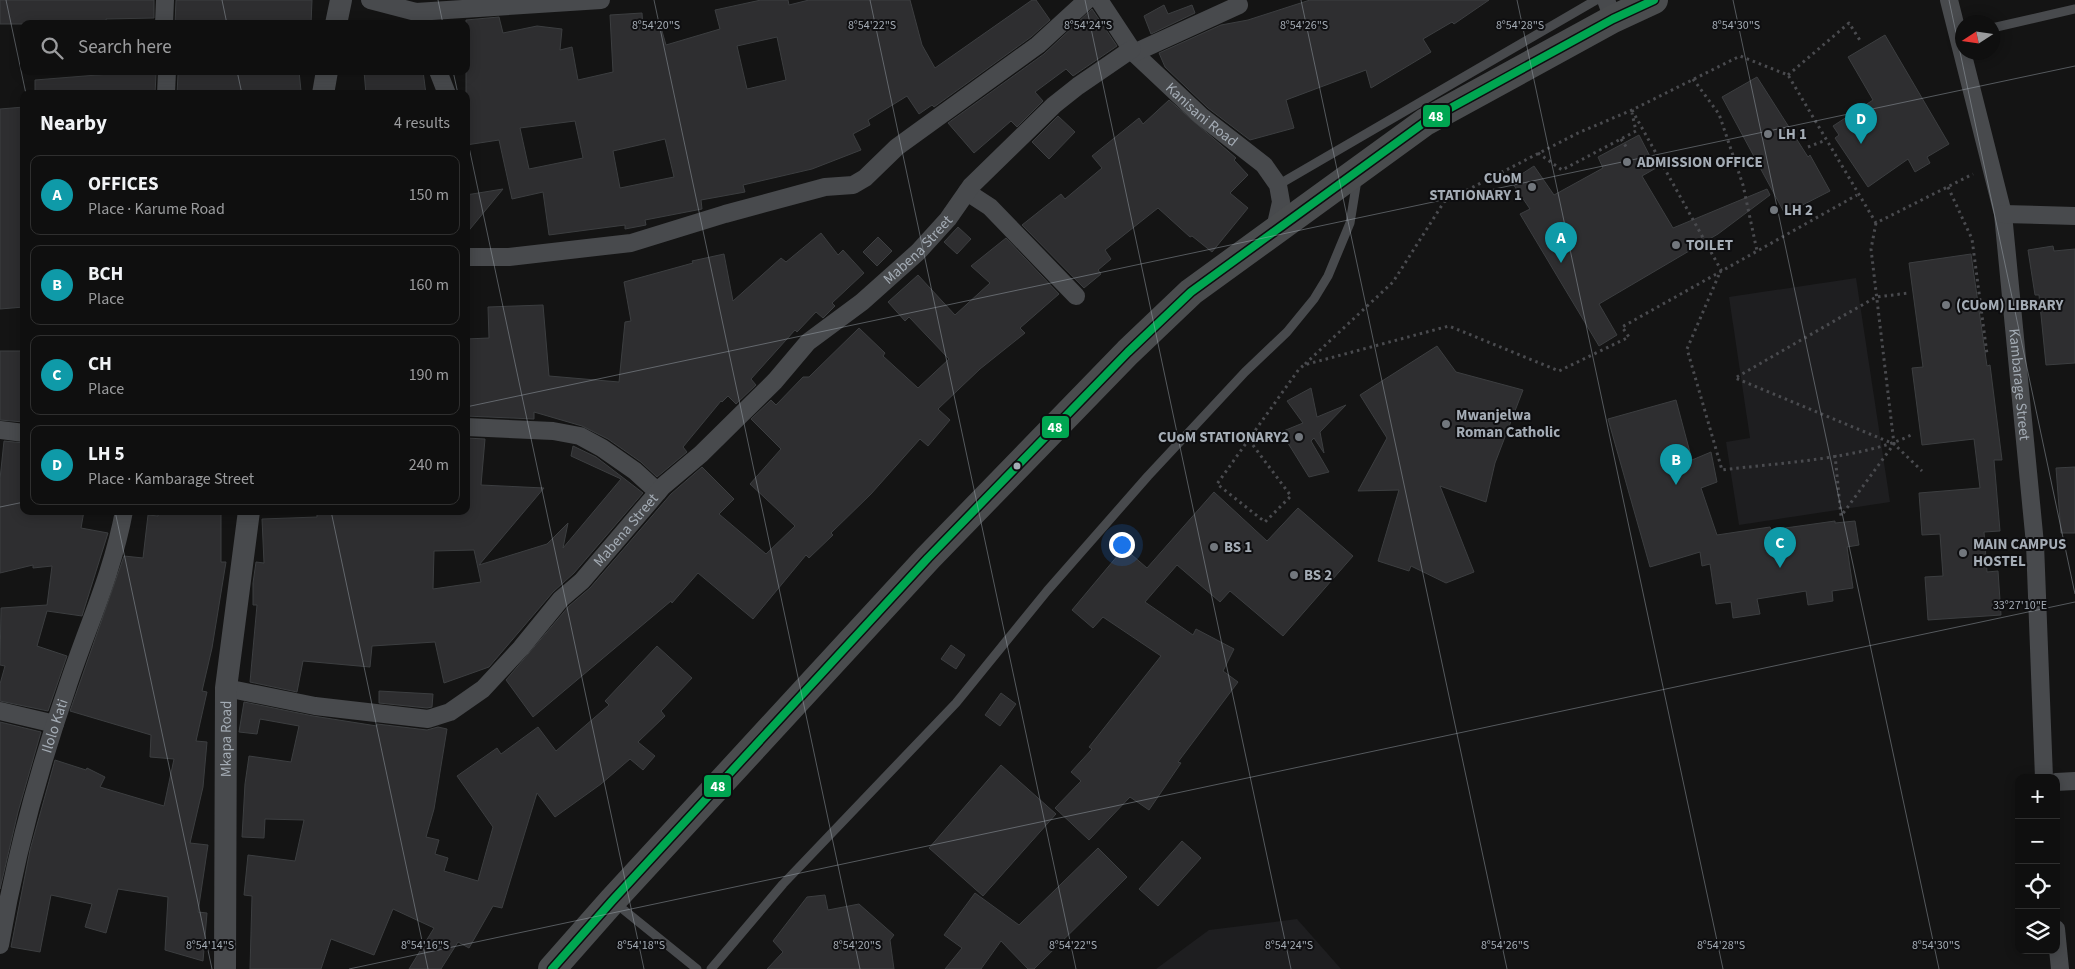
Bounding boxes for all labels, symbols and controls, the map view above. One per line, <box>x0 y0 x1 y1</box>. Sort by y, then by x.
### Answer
north arrow <box>1955 15 2000 60</box>
text: 8°54'20"S <box>632 17 680 34</box>
text: 8°54'22"S <box>848 17 896 34</box>
text: 8°54'24"S <box>1064 17 1112 34</box>
text: 8°54'26"S <box>1280 17 1328 34</box>
text: 8°54'28"S <box>1496 17 1544 34</box>
text: 8°54'30"S <box>1712 17 1760 34</box>
search box <box>20 20 470 75</box>
icon: search <box>38 34 66 62</box>
text: Search here <box>78 34 172 61</box>
street label: Kanisani Road <box>1161 78 1242 152</box>
pin: D <box>1845 103 1877 144</box>
line badge: 48 <box>1422 104 1451 128</box>
text: 48 <box>1429 107 1443 127</box>
text: Nearby <box>40 108 107 138</box>
text: 4 results <box>394 112 450 134</box>
place label: LH 1 <box>1778 124 1807 145</box>
marker: LH 1 <box>1762 128 1774 140</box>
place label: ADMISSION OFFICE <box>1636 152 1763 173</box>
marker: ADMISSION OFFICE <box>1621 156 1633 168</box>
place label: CUoM STATIONARY 1 <box>1429 168 1522 206</box>
text: OFFICES <box>88 171 159 198</box>
marker: CUoM STATIONARY 1 <box>1526 181 1538 193</box>
text: A <box>52 184 62 206</box>
text: 150 m <box>409 184 449 206</box>
text: Place · Karume Road <box>88 198 225 220</box>
place label: LH 2 <box>1784 200 1813 221</box>
marker: LH 2 <box>1768 204 1780 216</box>
street label: Mabena Street <box>879 211 958 289</box>
pin: A <box>1545 222 1577 263</box>
place label: TOILET <box>1686 235 1733 256</box>
marker: TOILET <box>1670 239 1682 251</box>
text: BCH <box>88 261 123 288</box>
text: B <box>52 274 62 296</box>
text: 160 m <box>409 274 449 296</box>
text: Place <box>88 288 124 310</box>
place label: (CUoM) LIBRARY <box>1956 295 2064 316</box>
marker: (CUoM) LIBRARY <box>1940 299 1952 311</box>
street label: Kambarage Street <box>2003 328 2035 441</box>
text: CH <box>88 351 112 378</box>
text: C <box>52 364 62 386</box>
text: 190 m <box>409 364 449 386</box>
text: Place <box>88 378 124 400</box>
place label: Mwanjelwa Roman Catholic <box>1456 405 1560 443</box>
line badge: 48 <box>1041 415 1070 439</box>
text: 48 <box>1048 418 1062 438</box>
marker: Mwanjelwa Roman Catholic <box>1440 418 1452 430</box>
place label: CUoM STATIONARY2 <box>1158 427 1289 448</box>
marker: CUoM STATIONARY2 <box>1293 431 1305 443</box>
text: LH 5 <box>88 441 124 468</box>
pin: B <box>1660 444 1692 485</box>
text: D <box>52 454 62 476</box>
text: 240 m <box>409 454 449 476</box>
unlabelled marker <box>1012 461 1022 471</box>
text: Place · Kambarage Street <box>88 468 254 490</box>
street label: Mabena Street <box>589 489 663 571</box>
pin: C <box>1764 527 1796 568</box>
your location <box>1109 532 1135 558</box>
place label: MAIN CAMPUS HOSTEL <box>1973 534 2066 572</box>
place label: BS 1 <box>1224 537 1252 558</box>
marker: BS 1 <box>1208 541 1220 553</box>
marker: MAIN CAMPUS HOSTEL <box>1957 547 1969 559</box>
place label: BS 2 <box>1304 565 1332 586</box>
marker: BS 2 <box>1288 569 1300 581</box>
text: 33°27'10"E <box>1993 597 2047 614</box>
street label: Ilolo Kati <box>36 696 74 756</box>
street label: Mkapa Road <box>216 701 237 777</box>
line badge: 48 <box>703 774 732 798</box>
map controls <box>2015 774 2060 954</box>
button: + <box>2015 774 2060 819</box>
text: 48 <box>711 777 725 797</box>
button: − <box>2015 819 2060 864</box>
button: locate <box>2015 864 2060 909</box>
button: layers <box>2015 909 2060 954</box>
text: 8°54'14"S <box>186 937 234 954</box>
text: 8°54'16"S <box>401 937 449 954</box>
text: 8°54'18"S <box>617 937 665 954</box>
text: 8°54'20"S <box>833 937 881 954</box>
text: 8°54'22"S <box>1049 937 1097 954</box>
text: 8°54'24"S <box>1265 937 1313 954</box>
text: 8°54'26"S <box>1481 937 1529 954</box>
text: 8°54'28"S <box>1697 937 1745 954</box>
text: 8°54'30"S <box>1912 937 1960 954</box>

